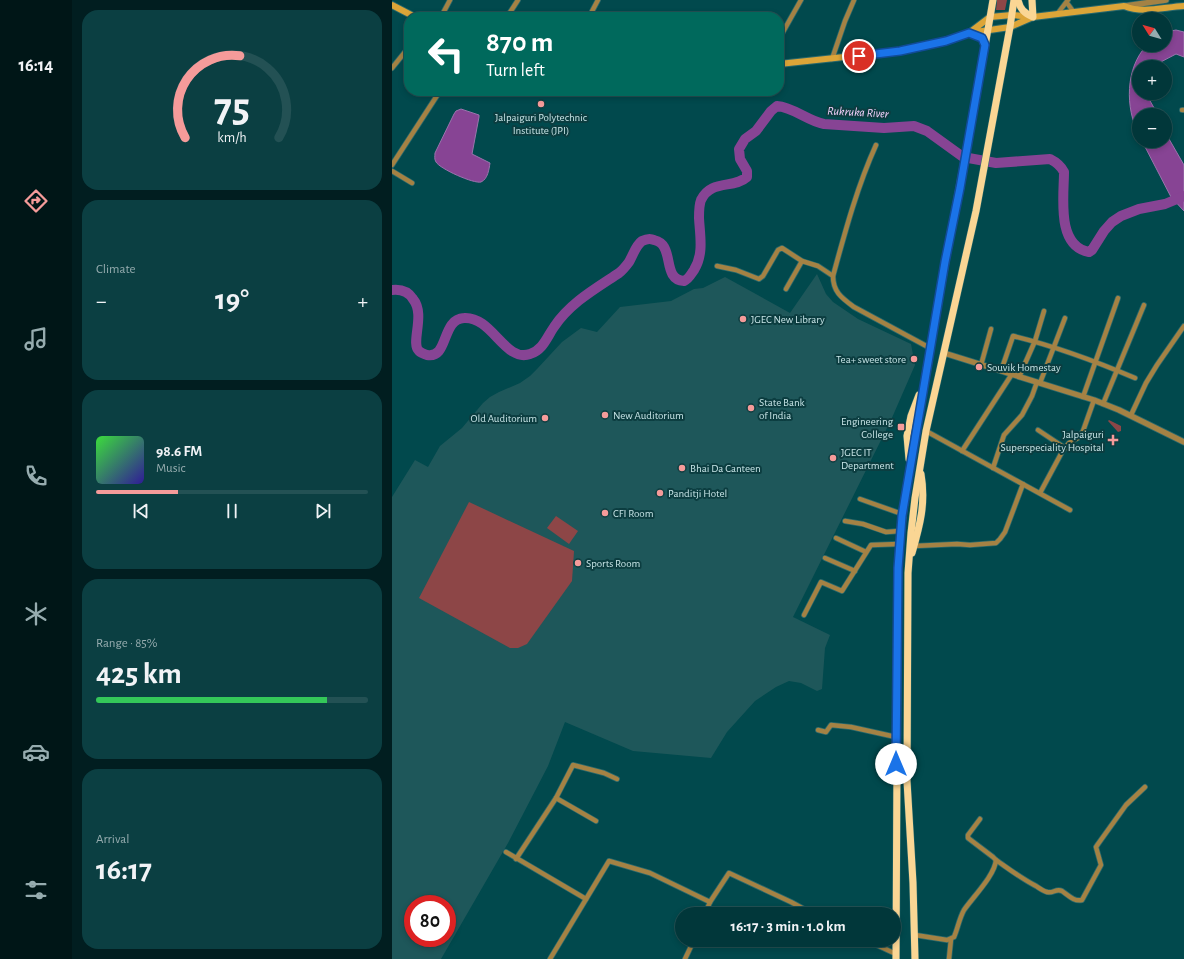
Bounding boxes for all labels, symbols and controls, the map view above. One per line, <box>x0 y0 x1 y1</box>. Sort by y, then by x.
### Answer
north arrow <box>1132 12 1172 52</box>
map controls <box>1132 12 1172 148</box>
icon: left <box>420 28 472 80</box>
text: 870 m <box>486 29 553 57</box>
pin <box>842 39 876 73</box>
icon: arrive <box>848 45 870 67</box>
text: 16:14 <box>19 57 53 75</box>
button: + <box>1132 60 1172 100</box>
text: Turn left <box>486 62 545 80</box>
text: 75 <box>214 88 250 129</box>
marker: Jalpaiguri Polytechnic Institute (JPI) <box>536 99 546 109</box>
water label: Rukruka River <box>827 104 890 120</box>
button: − <box>1132 108 1172 148</box>
place label: Jalpaiguri Polytechnic Institute (JPI) <box>495 112 588 136</box>
text: km/h <box>217 130 247 144</box>
icon: directions <box>22 187 50 215</box>
text: Climate <box>96 263 135 276</box>
text: 19° <box>215 285 249 315</box>
text: − <box>96 290 107 312</box>
text: + <box>357 290 368 312</box>
marker: JGEC New Library <box>738 314 748 324</box>
place label: JGEC New Library <box>751 314 825 325</box>
icon: music <box>22 325 50 353</box>
place label: Tea+ sweet store <box>836 354 906 365</box>
marker: Tea+ sweet store <box>909 354 919 364</box>
marker: Souvik Homestay <box>974 362 984 372</box>
place label: Souvik Homestay <box>987 362 1061 373</box>
place label: State Bank of India <box>759 397 805 421</box>
marker: State Bank of India <box>746 403 756 413</box>
marker: New Auditorium <box>600 410 610 420</box>
place label: New Auditorium <box>613 410 684 421</box>
place label: Old Auditorium <box>471 413 537 424</box>
marker: Old Auditorium <box>540 413 550 423</box>
place label: Engineering College <box>841 416 894 440</box>
marker: Engineering College <box>896 422 906 432</box>
place label: Jalpaiguri Superspeciality Hospital <box>1001 429 1104 453</box>
marker: Jalpaiguri Superspeciality Hospital <box>1107 434 1119 446</box>
text: 98.6 FM <box>156 444 202 459</box>
place label: JGEC IT Department <box>841 447 894 471</box>
marker: JGEC IT Department <box>828 453 838 463</box>
icon: phone <box>22 462 50 490</box>
text: Music <box>156 462 186 475</box>
marker: Bhai Da Canteen <box>677 463 687 473</box>
place label: Bhai Da Canteen <box>690 463 761 474</box>
marker: Panditji Hotel <box>655 488 665 498</box>
place label: Panditji Hotel <box>668 488 727 499</box>
icon: previous <box>130 500 152 522</box>
icon: pause <box>221 500 243 522</box>
icon: next <box>312 500 334 522</box>
marker: CFI Room <box>600 508 610 518</box>
place label: CFI Room <box>613 508 654 519</box>
marker: Sports Room <box>573 558 583 568</box>
place label: Sports Room <box>586 558 640 569</box>
icon: climate <box>22 600 50 628</box>
text: Range · 85% <box>96 637 157 650</box>
text: 425 km <box>96 659 182 689</box>
icon: car <box>22 738 50 766</box>
position arrow <box>875 743 917 785</box>
text: Arrival <box>96 833 129 846</box>
text: 16:17 <box>96 855 152 885</box>
icon: filters <box>22 876 50 904</box>
speed limit sign: 80 <box>404 895 456 947</box>
text: 16:17 · 3 min · 1.0 km <box>730 919 846 934</box>

